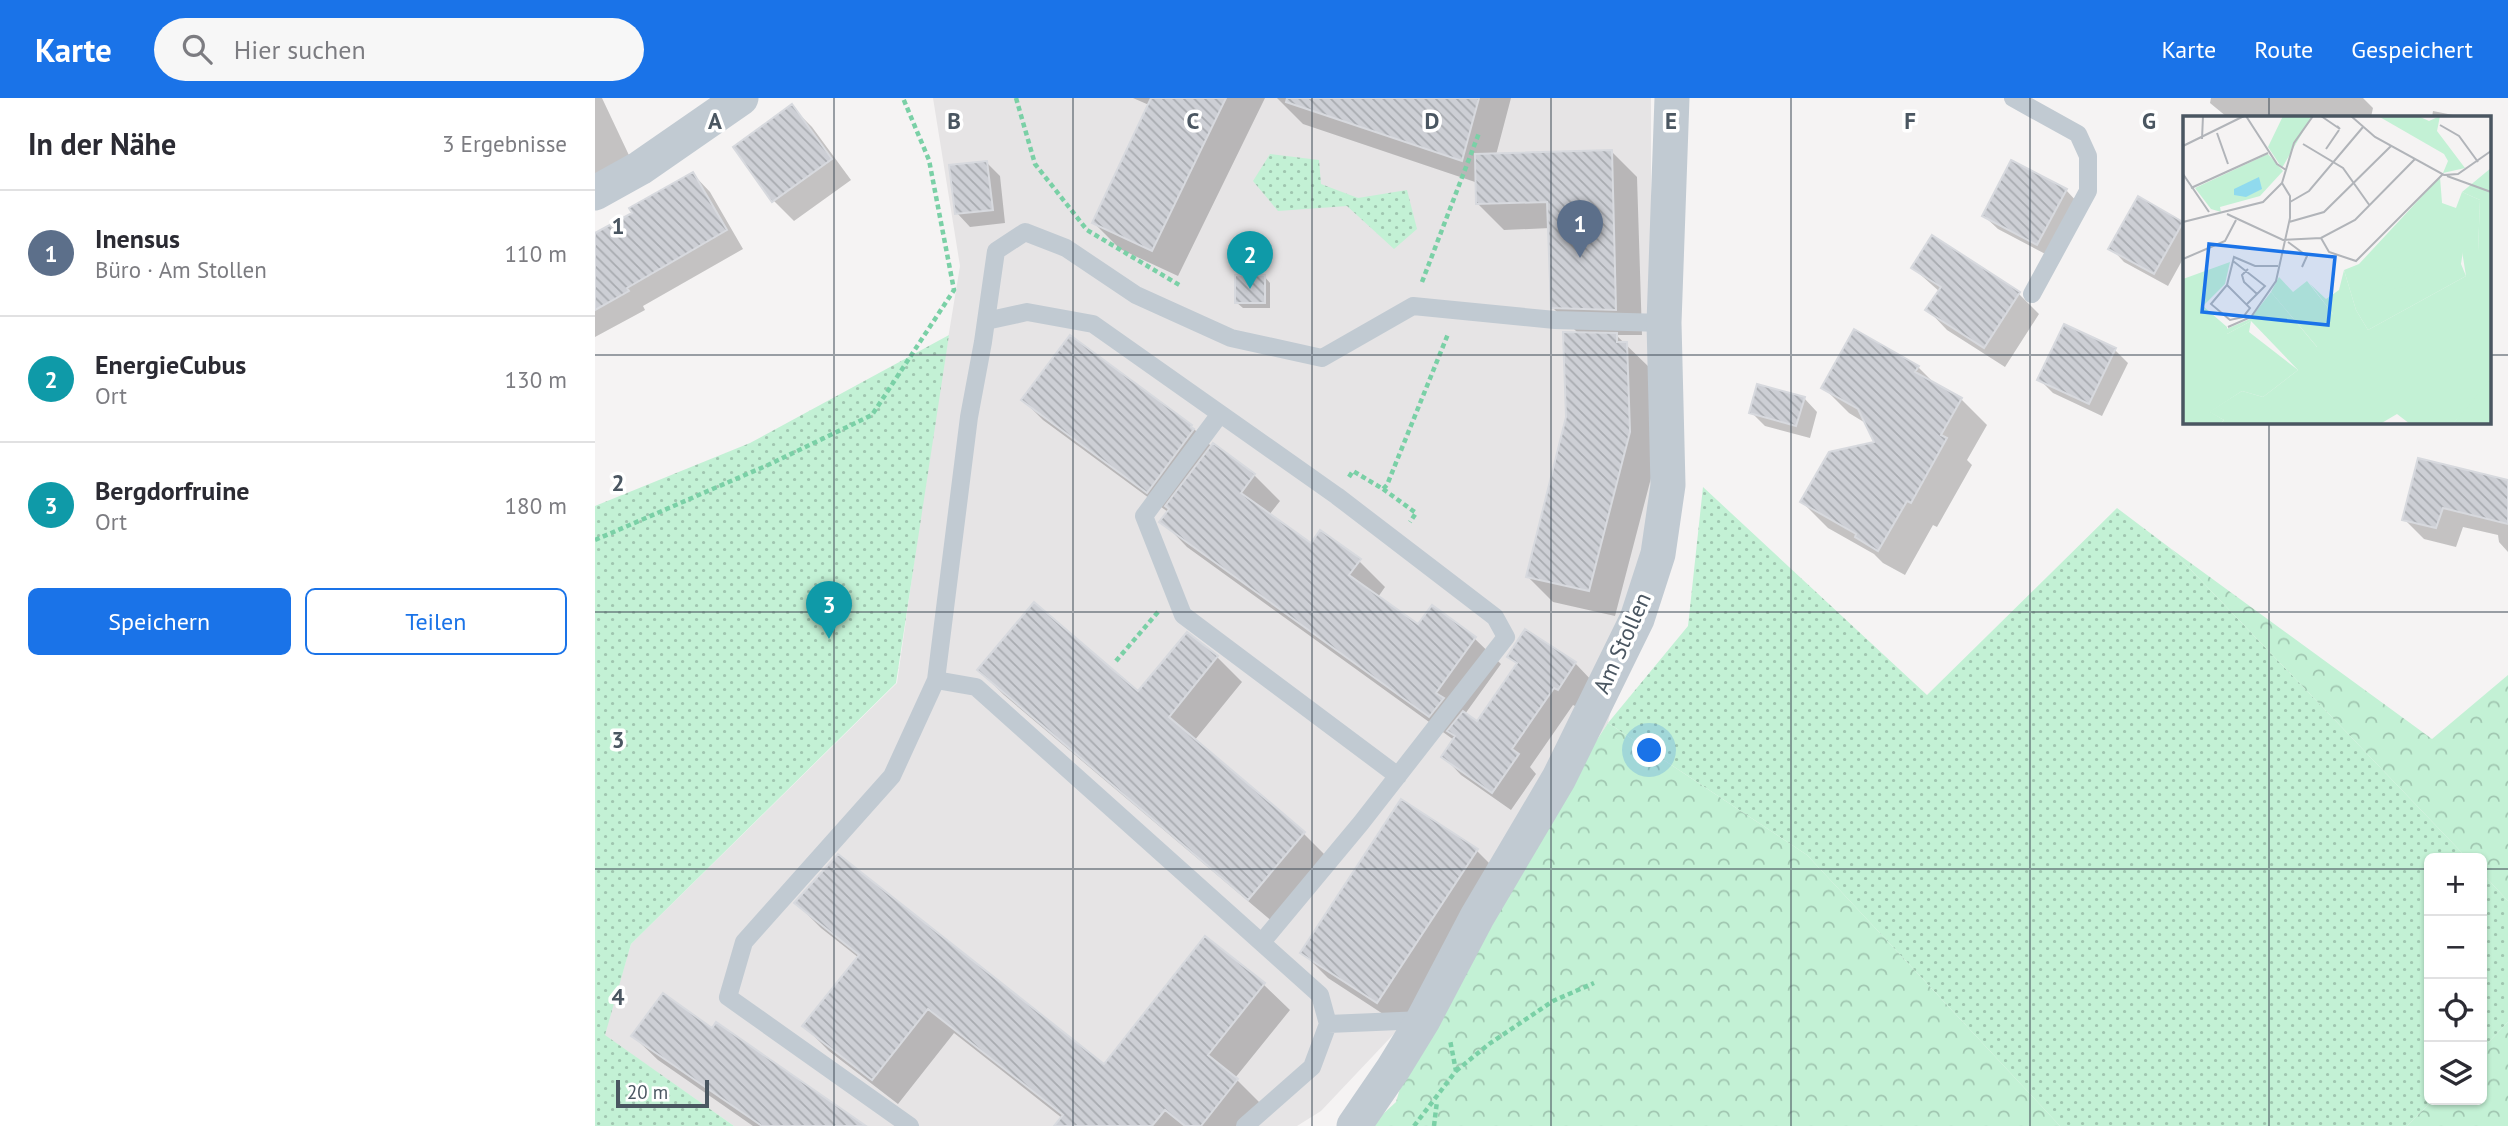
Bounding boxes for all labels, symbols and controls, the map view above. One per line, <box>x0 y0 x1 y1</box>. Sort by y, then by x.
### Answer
search box <box>154 18 644 81</box>
text: Karte <box>35 28 112 71</box>
icon: search <box>178 30 216 68</box>
text: Hier suchen <box>234 33 366 66</box>
text: Karte <box>2161 34 2216 65</box>
text: Route <box>2254 34 2313 65</box>
text: Gespeichert <box>2351 34 2473 65</box>
text: A <box>708 106 722 135</box>
text: B <box>947 106 961 135</box>
text: C <box>1187 106 1200 135</box>
text: D <box>1425 106 1439 135</box>
text: E <box>1665 106 1677 135</box>
text: F <box>1904 106 1916 135</box>
text: G <box>2142 106 2156 135</box>
inset map <box>2183 116 2491 424</box>
text: In der Nähe <box>28 124 176 163</box>
text: 3 Ergebnisse <box>442 129 567 158</box>
pin: 1 <box>1557 200 1603 258</box>
text: 1 <box>611 211 625 240</box>
text: Inensus <box>95 222 180 255</box>
pin: 2 <box>1227 231 1273 289</box>
text: 1 <box>44 239 58 268</box>
text: 110 m <box>505 239 567 268</box>
text: Büro · Am Stollen <box>95 255 267 284</box>
text: EnergieCubus <box>95 348 246 381</box>
text: 2 <box>44 365 58 394</box>
text: 130 m <box>505 365 567 394</box>
text: Ort <box>95 381 127 410</box>
text: 2 <box>611 468 625 497</box>
text: Bergdorfruine <box>95 474 250 507</box>
text: 3 <box>44 491 58 520</box>
text: 180 m <box>505 491 567 520</box>
text: Ort <box>95 507 127 536</box>
pin: 3 <box>806 581 852 639</box>
button: Speichern <box>28 588 291 655</box>
button: Teilen <box>305 588 567 655</box>
street label: Am Stollen <box>1586 588 1657 698</box>
text: 3 <box>611 725 625 754</box>
your location <box>1632 733 1666 767</box>
map controls <box>2424 853 2487 1105</box>
button: + <box>2424 853 2487 916</box>
button: − <box>2424 916 2487 979</box>
button: locate <box>2424 979 2487 1042</box>
text: 4 <box>611 982 625 1011</box>
button: layers <box>2424 1042 2487 1105</box>
scale bar <box>616 1077 709 1109</box>
text: 20 m <box>627 1080 668 1104</box>

